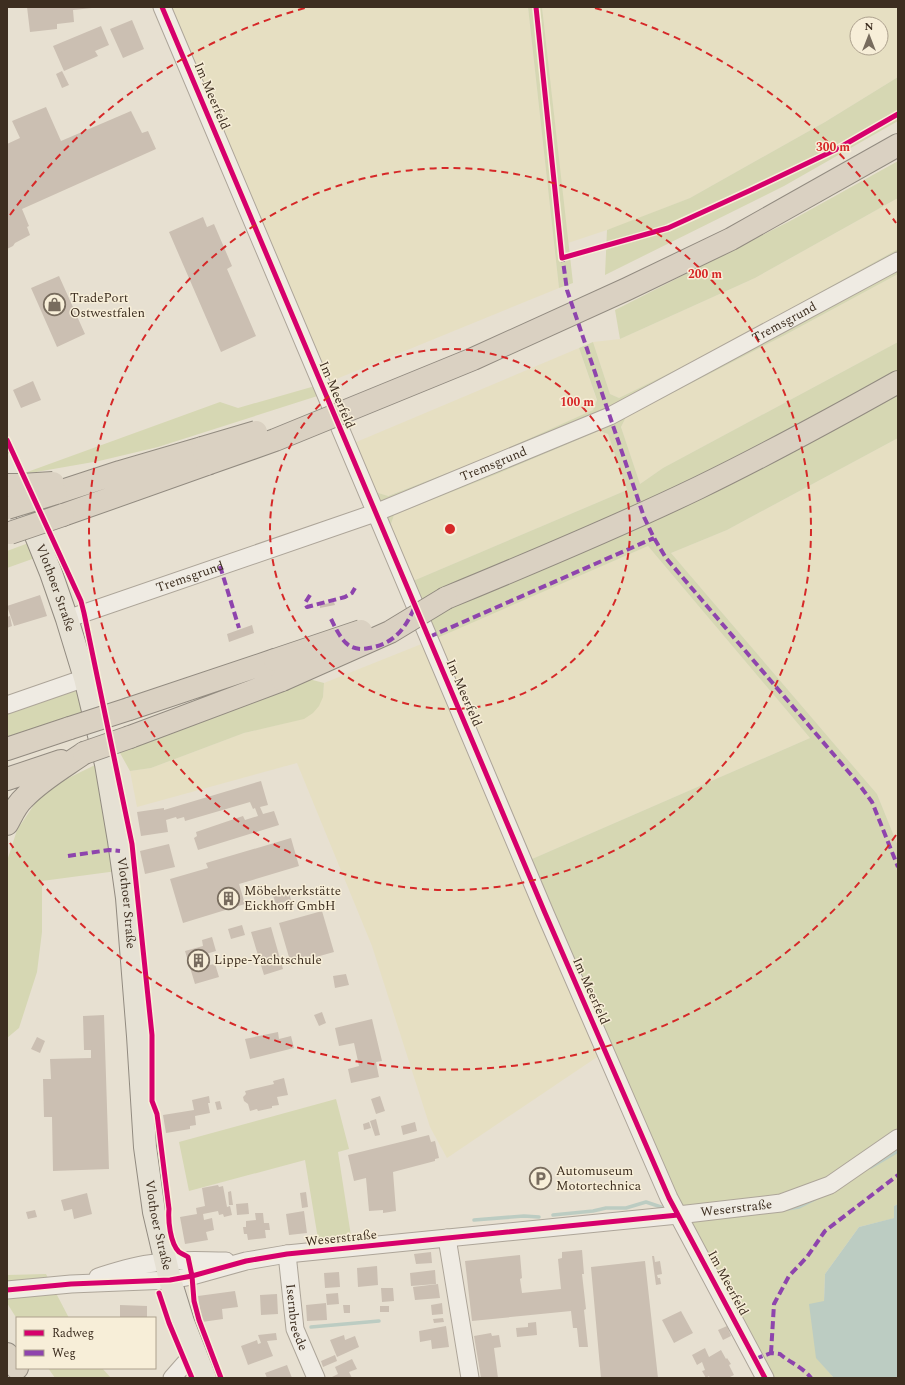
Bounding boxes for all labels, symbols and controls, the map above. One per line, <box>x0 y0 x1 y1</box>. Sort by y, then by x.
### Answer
north arrow <box>849 16 889 56</box>
text: N <box>865 18 874 35</box>
street label: Im Meerfeld <box>189 59 235 133</box>
text: 300 m <box>816 138 850 157</box>
text: 200 m <box>688 265 722 284</box>
place label: TradePort Ostwestfalen <box>70 288 146 323</box>
shop icon: TradePort Ostwestfalen <box>42 292 68 318</box>
street label: Tremsgrund <box>748 297 820 348</box>
street label: Im Meerfeld <box>314 358 360 432</box>
text: 100 m <box>560 393 594 412</box>
street label: Tremsgrund <box>457 441 530 487</box>
centre of rings <box>443 522 457 536</box>
street label: Vlothoer Straße <box>30 541 80 634</box>
street label: Tremsgrund <box>153 556 227 598</box>
street label: Im Meerfeld <box>441 656 487 730</box>
street label: Vlothoer Straße <box>111 856 141 950</box>
place label: Möbelwerkstätte Eickhoff GmbH <box>244 881 341 916</box>
building icon: Möbelwerkstätte Eickhoff GmbH <box>216 885 242 911</box>
building icon: Lippe-Yachtschule <box>185 947 211 973</box>
place label: Lippe-Yachtschule <box>214 950 322 970</box>
street label: Im Meerfeld <box>567 954 615 1028</box>
place label: Automuseum Motortechnica <box>556 1161 642 1196</box>
parking icon: Automuseum Motortechnica <box>528 1165 554 1191</box>
street label: Vlothoer Straße <box>140 1179 177 1272</box>
street label: Weserstraße <box>699 1194 773 1222</box>
street label: Weserstraße <box>304 1224 378 1252</box>
street label: Im Meerfeld <box>702 1247 754 1319</box>
street label: Isernbreede <box>280 1283 313 1354</box>
legend <box>16 1317 156 1369</box>
text: Radweg <box>52 1324 94 1343</box>
text: Weg <box>52 1344 76 1363</box>

